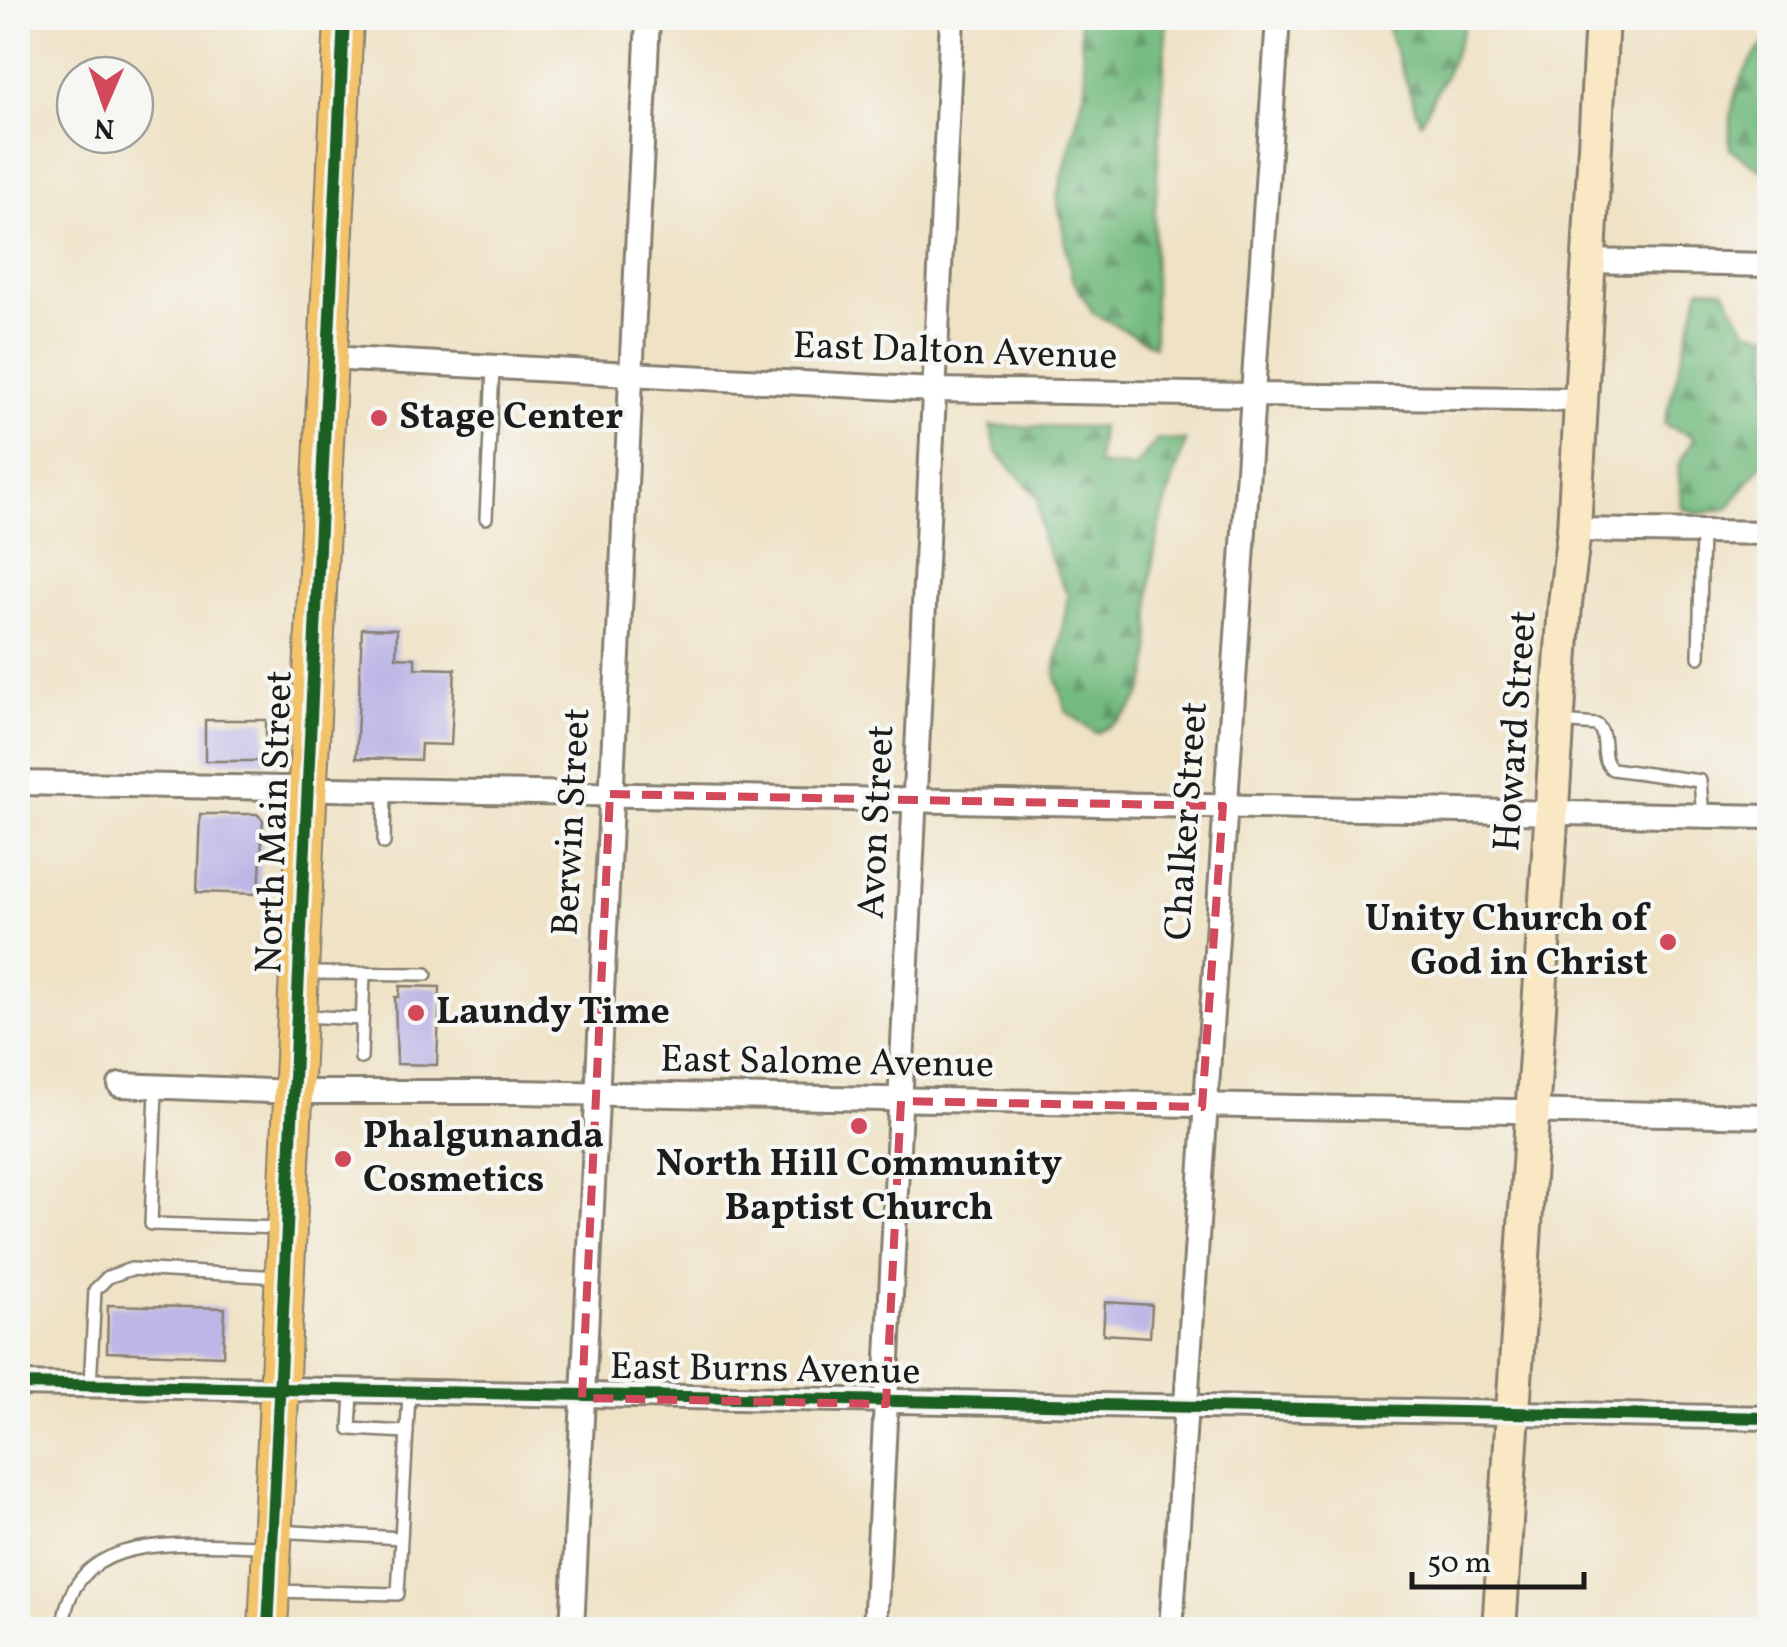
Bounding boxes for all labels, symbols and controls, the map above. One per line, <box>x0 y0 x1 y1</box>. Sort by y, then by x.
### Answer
north arrow <box>55 55 155 155</box>
text: N <box>93 108 115 147</box>
street label: East Dalton Avenue <box>792 321 1118 385</box>
place label: Stage Center <box>399 392 623 445</box>
marker: Stage Center <box>368 407 390 429</box>
street label: Howard Street <box>1482 609 1552 853</box>
street label: North Main Street <box>244 669 308 975</box>
street label: Chalker Street <box>1153 700 1223 942</box>
street label: Berwin Street <box>541 707 605 937</box>
street label: Avon Street <box>846 724 910 920</box>
place label: Unity Church of God in Christ <box>1365 894 1651 991</box>
marker: Unity Church of God in Christ <box>1657 931 1679 953</box>
place label: Laundy Time <box>436 987 670 1040</box>
marker: Laundy Time <box>405 1002 427 1024</box>
street label: East Salome Avenue <box>660 1035 994 1093</box>
place label: Phalgunanda Cosmetics <box>363 1111 604 1208</box>
marker: North Hill Community Baptist Church <box>848 1115 870 1137</box>
place label: North Hill Community Baptist Church <box>656 1139 1062 1236</box>
marker: Phalgunanda Cosmetics <box>332 1148 354 1170</box>
street label: East Burns Avenue <box>609 1342 921 1400</box>
scale bar <box>1412 1527 1584 1589</box>
text: 50 m <box>1427 1543 1491 1585</box>

